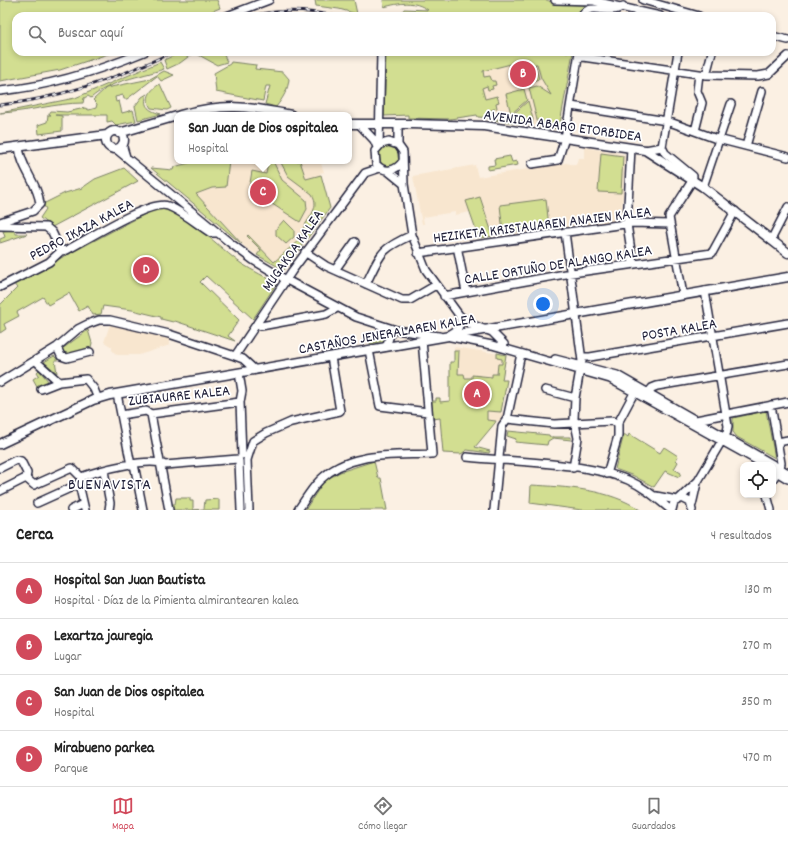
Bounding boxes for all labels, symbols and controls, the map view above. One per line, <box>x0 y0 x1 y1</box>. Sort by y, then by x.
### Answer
search box <box>12 12 776 56</box>
icon: search <box>26 23 48 45</box>
text: Buscar aquí <box>58 23 123 45</box>
pin: B <box>510 59 536 89</box>
street label: AVENIDA ABARO ETORBIDEA <box>482 105 643 149</box>
popup <box>174 112 352 164</box>
text: San Juan de Dios ospitalea <box>188 118 338 140</box>
text: Hospital <box>188 140 228 159</box>
pin: C <box>250 177 276 207</box>
street label: PEDRO IKAZA KALEA <box>26 194 138 267</box>
street label: HEZIKETA KRISTAUAREN ANAIEN KALEA <box>432 202 653 250</box>
street label: MUGAKOA KALEA <box>257 206 330 296</box>
street label: CALLE ORTUÑO DE ALANGO KALEA <box>463 240 654 292</box>
pin: D <box>133 255 159 285</box>
your location <box>533 294 553 314</box>
street label: CASTAÑOS JENERALAREN KALEA <box>297 309 478 361</box>
street label: POSTA KALEA <box>640 314 719 348</box>
pin: A <box>464 379 490 409</box>
street label: ZUBIAURRE KALEA <box>127 381 231 413</box>
map controls <box>740 462 776 498</box>
button: locate <box>740 462 776 498</box>
district label: BUENAVISTA <box>68 474 152 497</box>
text: Cerca <box>16 524 53 548</box>
text: 4 resultados <box>711 527 772 546</box>
text: Hospital San Juan Bautista <box>54 570 205 592</box>
text: A <box>25 581 33 600</box>
text: 130 m <box>744 581 772 600</box>
text: Hospital · Díaz de la Pimienta almirantearen kalea <box>54 592 298 611</box>
text: Lexartza jauregia <box>54 626 153 648</box>
text: B <box>26 637 32 656</box>
text: 270 m <box>742 637 772 656</box>
text: Lugar <box>54 648 82 667</box>
text: San Juan de Dios ospitalea <box>54 682 204 704</box>
text: C <box>26 693 32 712</box>
text: 350 m <box>741 693 772 712</box>
text: Hospital <box>54 704 94 723</box>
text: Mirabueno parkea <box>54 738 154 760</box>
text: D <box>26 749 32 768</box>
text: 470 m <box>743 749 772 768</box>
text: Parque <box>54 760 88 779</box>
tab: Mapa <box>112 795 134 835</box>
tab: Cómo llegar <box>358 795 407 835</box>
tab: Guardados <box>631 795 676 835</box>

